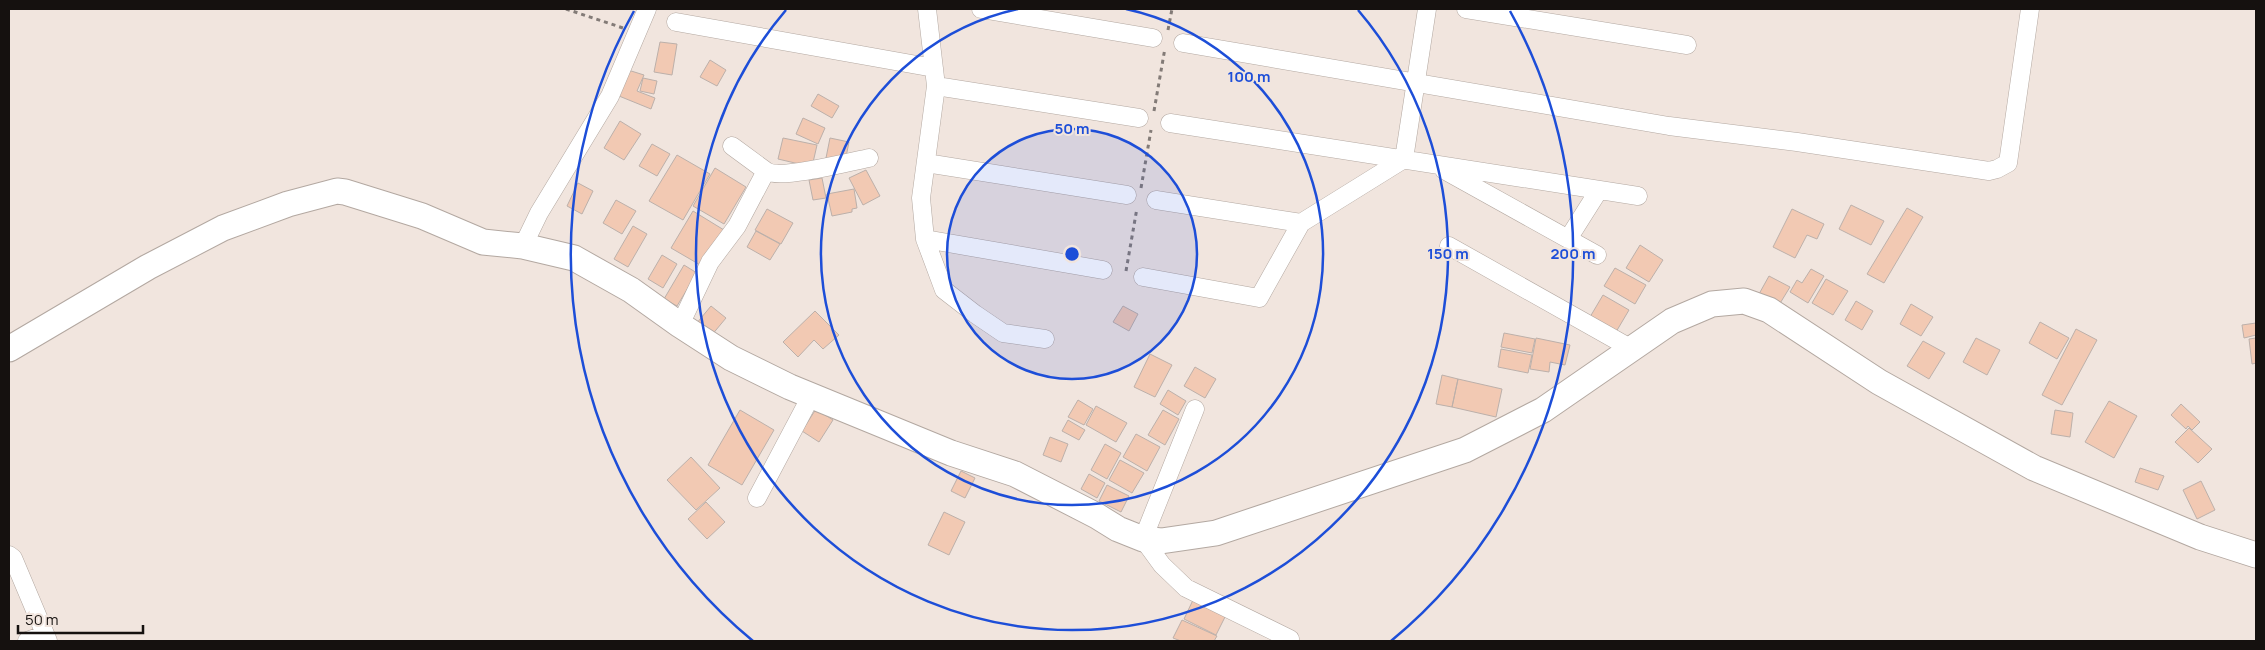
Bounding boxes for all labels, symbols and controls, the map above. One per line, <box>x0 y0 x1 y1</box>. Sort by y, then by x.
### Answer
text: 100 m <box>1228 66 1270 87</box>
text: 50 m <box>1054 118 1090 139</box>
text: 150 m <box>1427 243 1469 264</box>
text: 200 m <box>1550 243 1596 264</box>
centre of rings <box>1063 245 1081 263</box>
scale bar <box>18 602 142 634</box>
text: 50 m <box>25 609 59 630</box>

